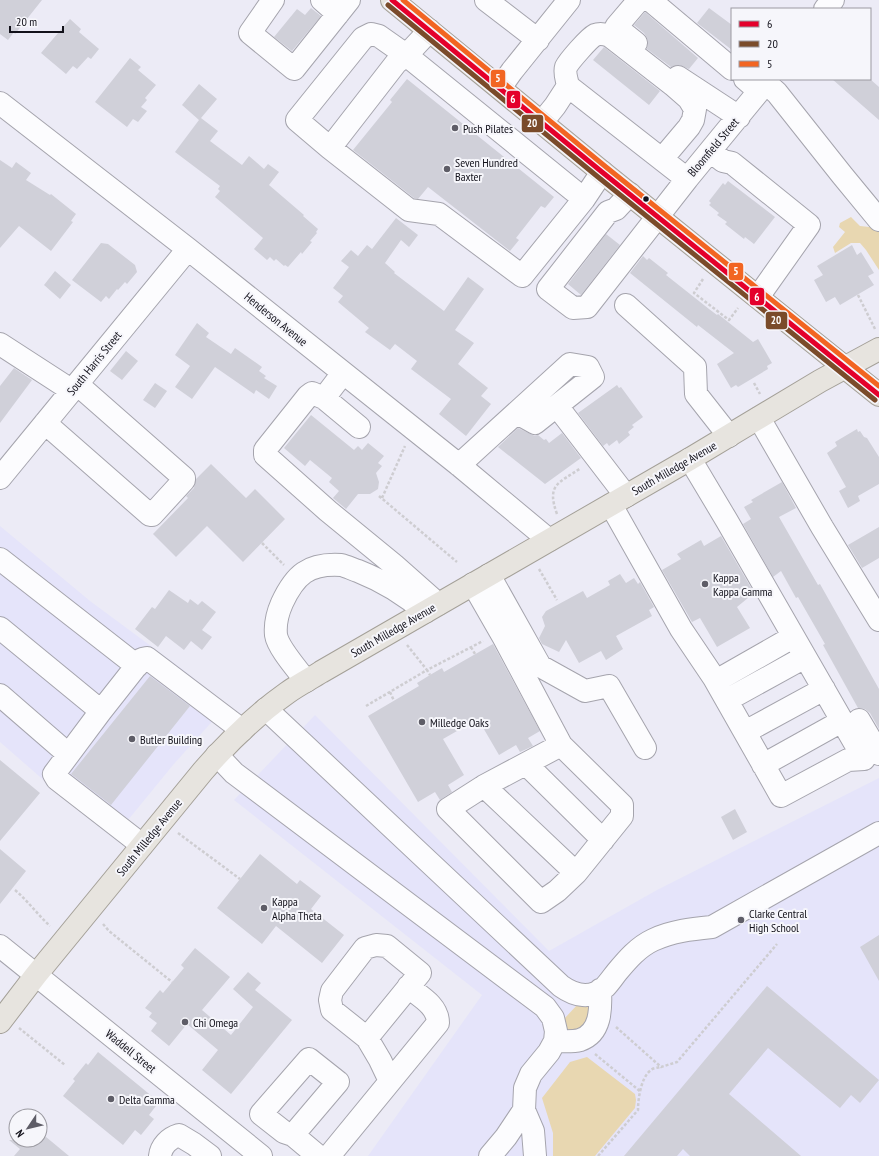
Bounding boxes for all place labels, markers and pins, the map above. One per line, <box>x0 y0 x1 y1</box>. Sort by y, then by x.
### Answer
place label: Push Pilates <box>463 121 513 136</box>
marker: Push Pilates <box>450 123 460 133</box>
place label: Seven Hundred Baxter <box>455 155 518 184</box>
marker: Seven Hundred Baxter <box>442 164 452 174</box>
unlabelled marker <box>641 194 651 204</box>
place label: Kappa Kappa Gamma <box>713 570 773 599</box>
marker: Kappa Kappa Gamma <box>700 579 710 589</box>
place label: Milledge Oaks <box>430 715 489 730</box>
marker: Milledge Oaks <box>417 717 427 727</box>
place label: Butler Building <box>140 732 202 747</box>
marker: Butler Building <box>127 734 137 744</box>
place label: Kappa Alpha Theta <box>272 894 322 923</box>
marker: Kappa Alpha Theta <box>259 903 269 913</box>
place label: Clarke Central High School <box>749 906 807 935</box>
marker: Clarke Central High School <box>736 915 746 925</box>
place label: Chi Omega <box>193 1015 238 1030</box>
marker: Chi Omega <box>180 1017 190 1027</box>
place label: Delta Gamma <box>119 1092 175 1107</box>
marker: Delta Gamma <box>106 1094 116 1104</box>

